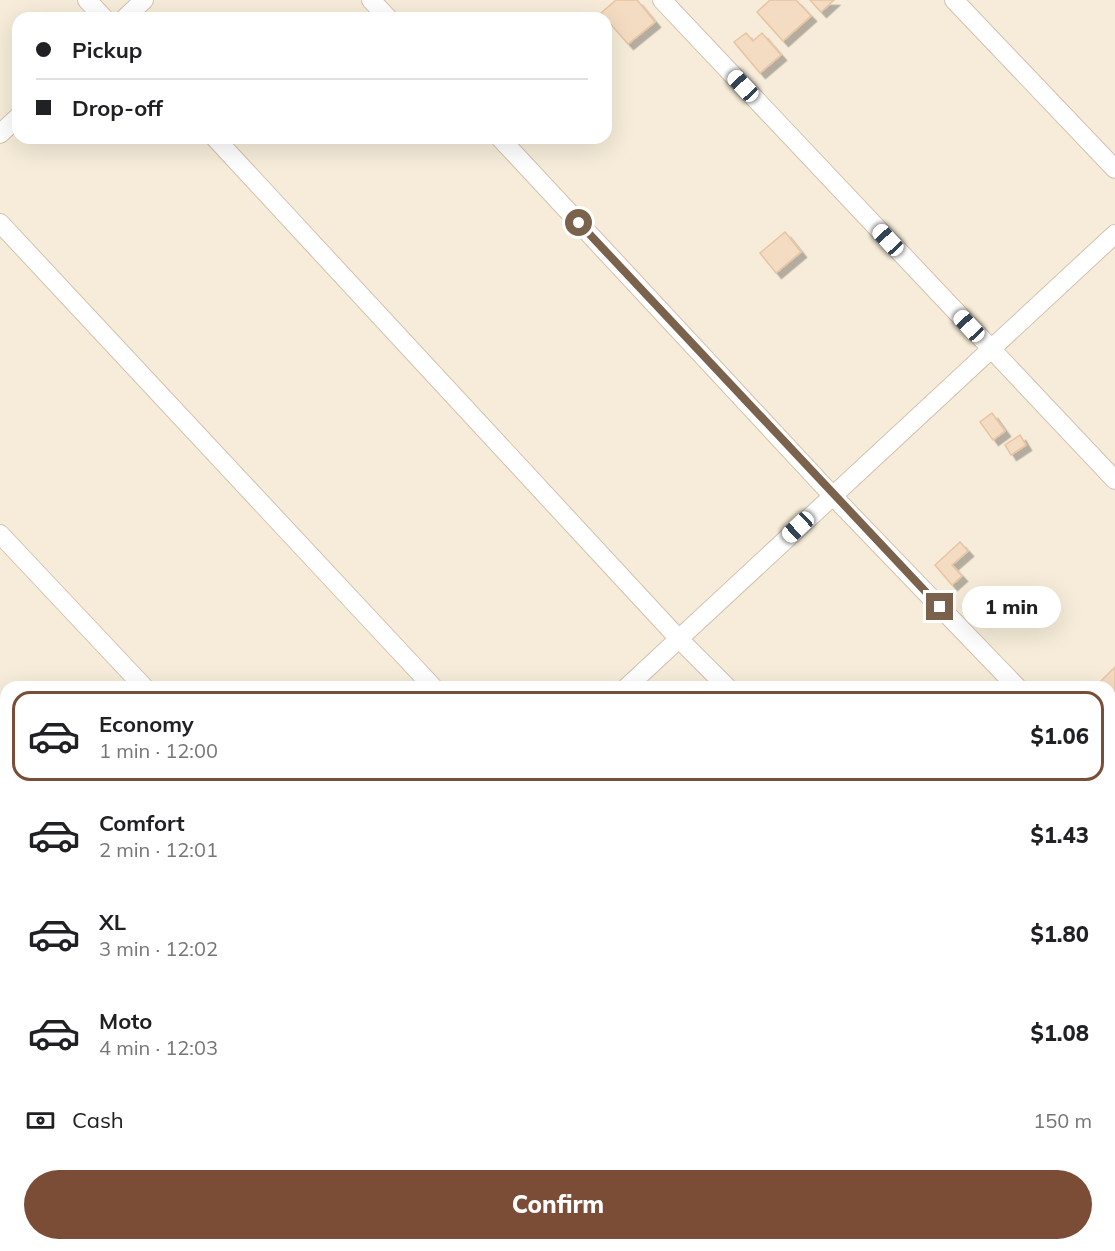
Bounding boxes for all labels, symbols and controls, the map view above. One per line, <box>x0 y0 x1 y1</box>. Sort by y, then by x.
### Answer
text: Pickup <box>72 36 142 64</box>
car <box>724 67 762 105</box>
text: Drop-off <box>72 94 163 122</box>
route start <box>565 209 592 236</box>
car <box>869 221 907 259</box>
car <box>950 307 988 345</box>
car <box>779 508 817 546</box>
callout: 1 min <box>961 586 1060 628</box>
route end <box>926 593 953 620</box>
text: 1 min <box>985 594 1038 619</box>
icon: car <box>27 709 81 763</box>
text: Economy <box>99 710 194 738</box>
text: $1.06 <box>1030 722 1089 750</box>
text: 1 min · 12:00 <box>99 738 218 763</box>
icon: car <box>27 808 81 862</box>
text: Comfort <box>99 809 185 837</box>
text: $1.43 <box>1030 821 1089 849</box>
text: 2 min · 12:01 <box>99 837 218 862</box>
icon: car <box>27 907 81 961</box>
text: XL <box>99 908 126 936</box>
text: $1.80 <box>1030 920 1089 948</box>
text: 3 min · 12:02 <box>99 936 218 961</box>
icon: car <box>27 1006 81 1060</box>
text: Moto <box>99 1007 152 1035</box>
text: $1.08 <box>1030 1019 1089 1047</box>
text: 4 min · 12:03 <box>99 1035 218 1060</box>
icon: cash <box>24 1104 57 1137</box>
text: Cash <box>72 1106 124 1134</box>
text: 150 m <box>1033 1108 1092 1133</box>
button: Confirm <box>24 1170 1092 1239</box>

